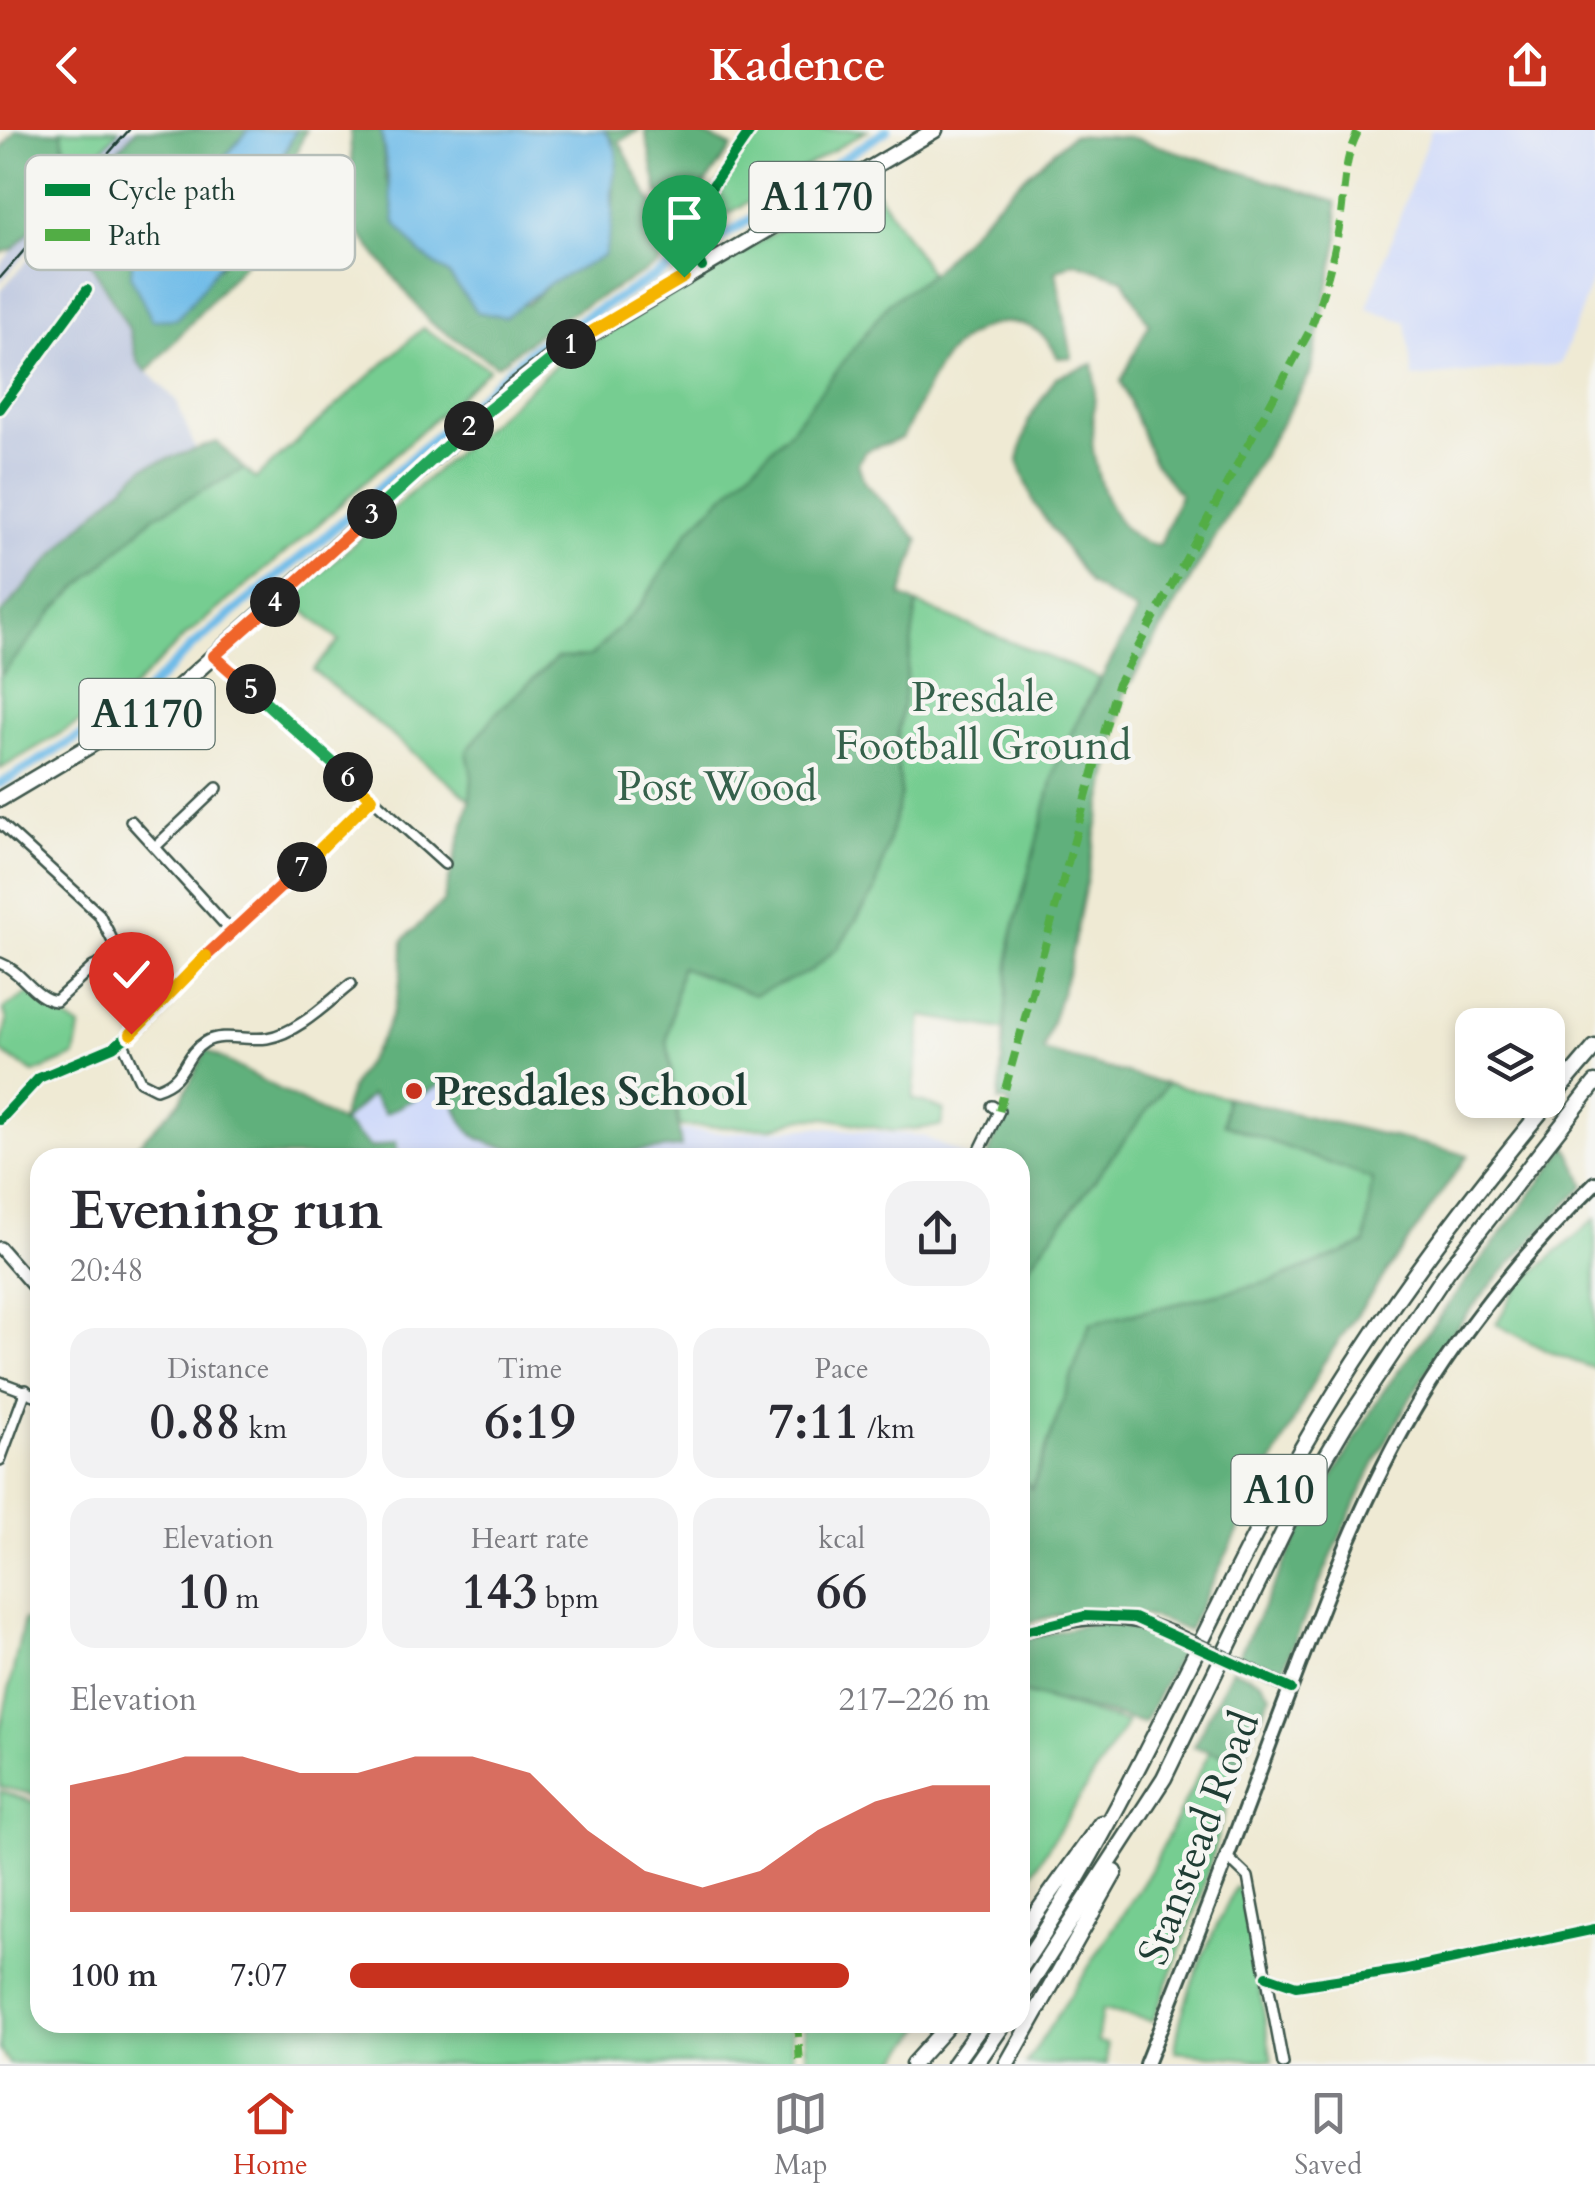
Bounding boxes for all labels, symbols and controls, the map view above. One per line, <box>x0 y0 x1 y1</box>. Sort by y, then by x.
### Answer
text: Kadence <box>709 35 886 96</box>
icon: back <box>40 38 95 93</box>
icon: share <box>1500 38 1555 93</box>
legend <box>25 155 355 270</box>
road number: A1170 <box>750 162 884 232</box>
text: Cycle path <box>108 172 236 210</box>
pin <box>642 175 727 278</box>
icon: arrive <box>657 190 712 245</box>
text: Path <box>108 217 161 255</box>
pin: 1 <box>546 319 596 369</box>
text: 1 <box>564 325 578 363</box>
pin: 2 <box>444 401 494 451</box>
text: 2 <box>462 407 476 445</box>
pin: 3 <box>347 489 397 539</box>
text: 3 <box>365 495 379 533</box>
pin: 4 <box>250 577 300 627</box>
text: 4 <box>268 583 282 621</box>
pin: 5 <box>226 664 276 714</box>
park label: Presdale Football Ground <box>835 669 1131 774</box>
text: 5 <box>244 670 258 708</box>
road number: A1170 <box>80 679 214 749</box>
pin: 6 <box>323 752 373 802</box>
text: 6 <box>341 758 355 796</box>
park label: Post Wood <box>617 758 817 815</box>
pin: 7 <box>277 842 327 892</box>
text: 7 <box>295 848 309 886</box>
pin <box>89 932 174 1035</box>
icon: check <box>104 947 159 1002</box>
map controls <box>1455 1008 1565 1118</box>
button: layers <box>1455 1008 1565 1118</box>
place label: Presdales School <box>434 1063 748 1120</box>
marker: Presdales School <box>403 1080 425 1102</box>
text: Evening run <box>70 1174 383 1248</box>
button: share <box>885 1181 990 1286</box>
text: 20:48 <box>70 1249 144 1293</box>
text: Distance <box>167 1350 270 1388</box>
text: Time <box>498 1350 562 1388</box>
text: Pace <box>815 1350 869 1388</box>
text: 0.88 <box>150 1388 241 1456</box>
text: 6:19 <box>484 1388 576 1456</box>
text: 7:11 <box>768 1388 860 1456</box>
text: km <box>241 1410 287 1448</box>
text: /km <box>860 1410 915 1448</box>
road number: A10 <box>1232 1455 1326 1525</box>
text: Elevation <box>163 1520 274 1558</box>
text: Heart rate <box>471 1520 589 1558</box>
text: kcal <box>818 1520 865 1558</box>
text: 10 <box>177 1558 228 1626</box>
text: 143 <box>461 1558 538 1626</box>
text: 66 <box>816 1558 867 1626</box>
text: m <box>228 1580 260 1618</box>
text: bpm <box>538 1580 599 1618</box>
text: Elevation <box>70 1678 197 1722</box>
text: 217–226 m <box>838 1678 990 1722</box>
street label: Stanstead Road <box>1125 1703 1273 1973</box>
text: 100 m <box>70 1954 157 1998</box>
text: 7:07 <box>230 1954 287 1998</box>
tab: Home <box>233 2086 308 2184</box>
tab: Map <box>773 2086 828 2184</box>
tab: Saved <box>1294 2086 1362 2184</box>

